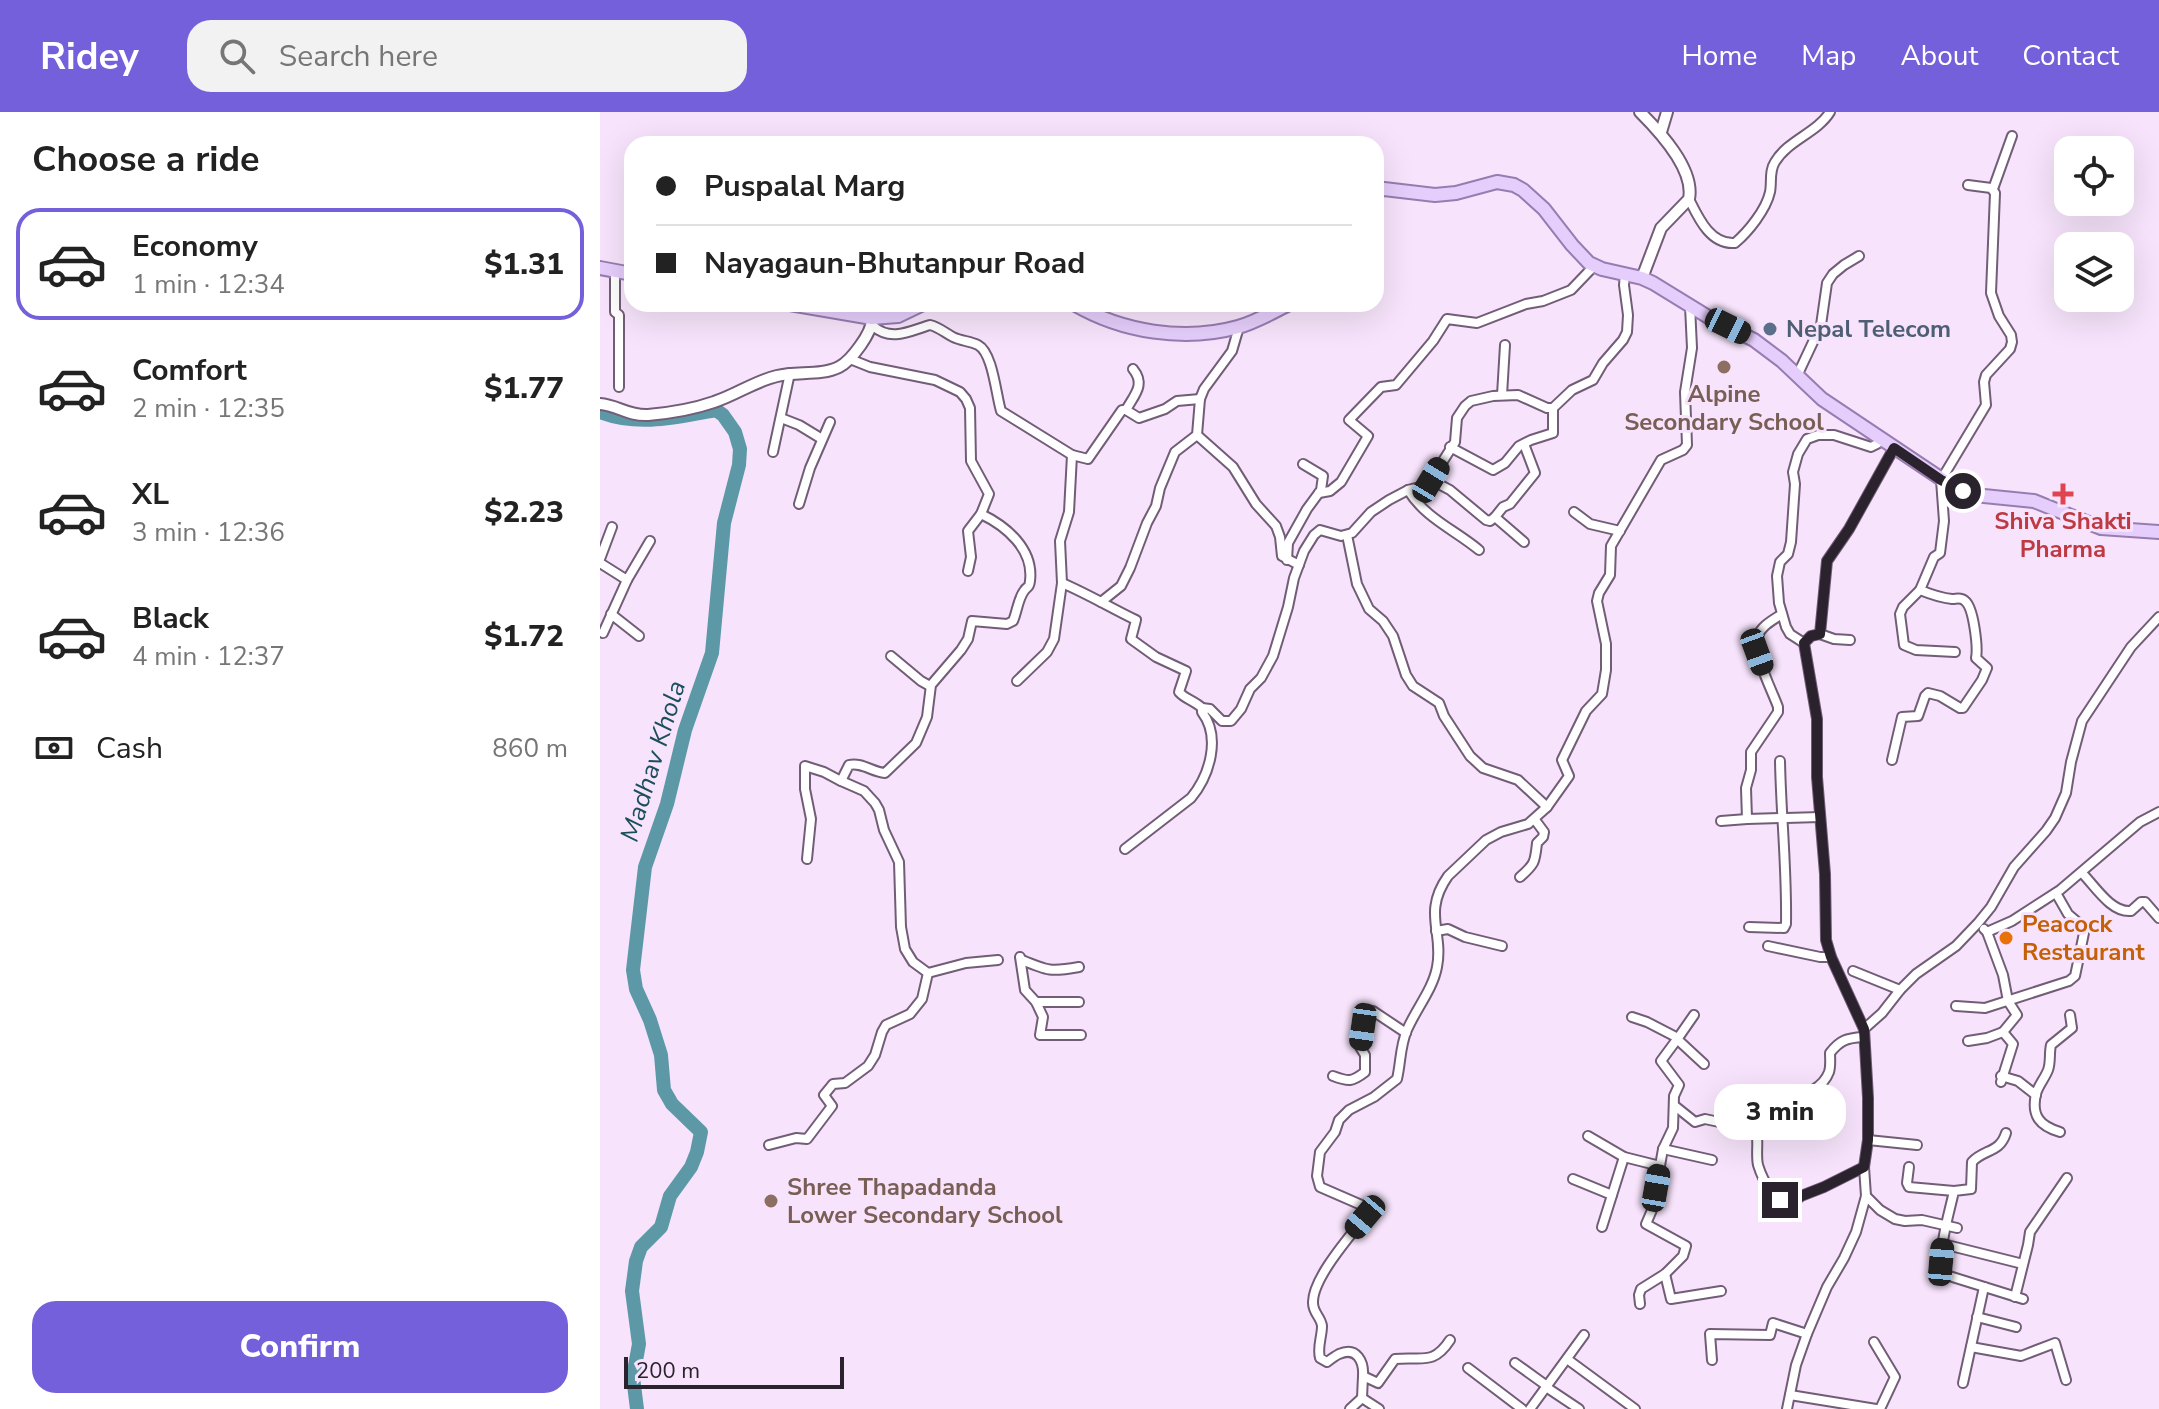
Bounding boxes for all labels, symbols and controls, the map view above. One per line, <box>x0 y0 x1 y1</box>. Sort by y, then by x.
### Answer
search box <box>187 20 747 92</box>
text: Ridey <box>40 31 139 82</box>
icon: search <box>215 34 259 78</box>
text: Search here <box>279 36 438 77</box>
text: Home <box>1682 37 1757 75</box>
text: Map <box>1801 37 1856 75</box>
text: About <box>1900 37 1978 75</box>
text: Contact <box>2022 37 2119 75</box>
text: Choose a ride <box>32 135 260 184</box>
map controls <box>2054 136 2134 312</box>
button: locate <box>2054 136 2134 216</box>
text: Puspalal Marg <box>704 166 905 207</box>
text: Economy <box>132 226 258 267</box>
icon: car <box>36 228 108 300</box>
button: layers <box>2054 232 2134 312</box>
text: Nayagaun-Bhutanpur Road <box>704 243 1085 284</box>
text: $1.31 <box>484 244 564 285</box>
text: 1 min · 12:34 <box>132 267 285 302</box>
car <box>1701 305 1755 347</box>
place label: Nepal Telecom <box>1786 313 1951 345</box>
marker: Nepal Telecom <box>1761 320 1779 338</box>
text: Comfort <box>132 350 247 391</box>
icon: car <box>36 352 108 424</box>
marker: Alpine Secondary School <box>1715 358 1733 376</box>
text: $1.77 <box>484 368 564 409</box>
place label: Alpine Secondary School <box>1624 378 1824 438</box>
text: 2 min · 12:35 <box>132 391 285 426</box>
car <box>1408 453 1454 507</box>
route start <box>1945 473 1981 509</box>
text: XL <box>132 474 169 515</box>
icon: car <box>36 476 108 548</box>
marker: Shiva Shakti Pharma <box>2054 485 2072 503</box>
text: $2.23 <box>484 492 564 533</box>
place label: Shiva Shakti Pharma <box>1994 505 2132 565</box>
text: 3 min · 12:36 <box>132 515 285 550</box>
text: Black <box>132 598 209 639</box>
icon: car <box>36 600 108 672</box>
text: $1.72 <box>484 616 564 657</box>
car <box>1738 625 1776 679</box>
text: 4 min · 12:37 <box>132 639 285 674</box>
water label: Madhav Khola <box>612 676 694 846</box>
icon: cash <box>32 726 76 770</box>
text: Cash <box>96 728 163 769</box>
text: 860 m <box>492 731 568 766</box>
place label: Peacock Restaurant <box>2022 908 2145 968</box>
marker: Peacock Restaurant <box>1997 929 2015 947</box>
car <box>1348 1002 1378 1052</box>
callout: 3 min <box>1714 1084 1846 1140</box>
text: 3 min <box>1746 1094 1814 1129</box>
car <box>1640 1162 1672 1214</box>
place label: Shree Thapadanda Lower Secondary School <box>787 1171 1063 1231</box>
route end <box>1762 1182 1798 1218</box>
car <box>1340 1191 1390 1243</box>
marker: Shree Thapadanda Lower Secondary School <box>762 1192 780 1210</box>
car <box>1927 1237 1955 1287</box>
button: Confirm <box>32 1301 568 1393</box>
scale bar <box>624 1353 844 1389</box>
text: 200 m <box>636 1356 700 1386</box>

